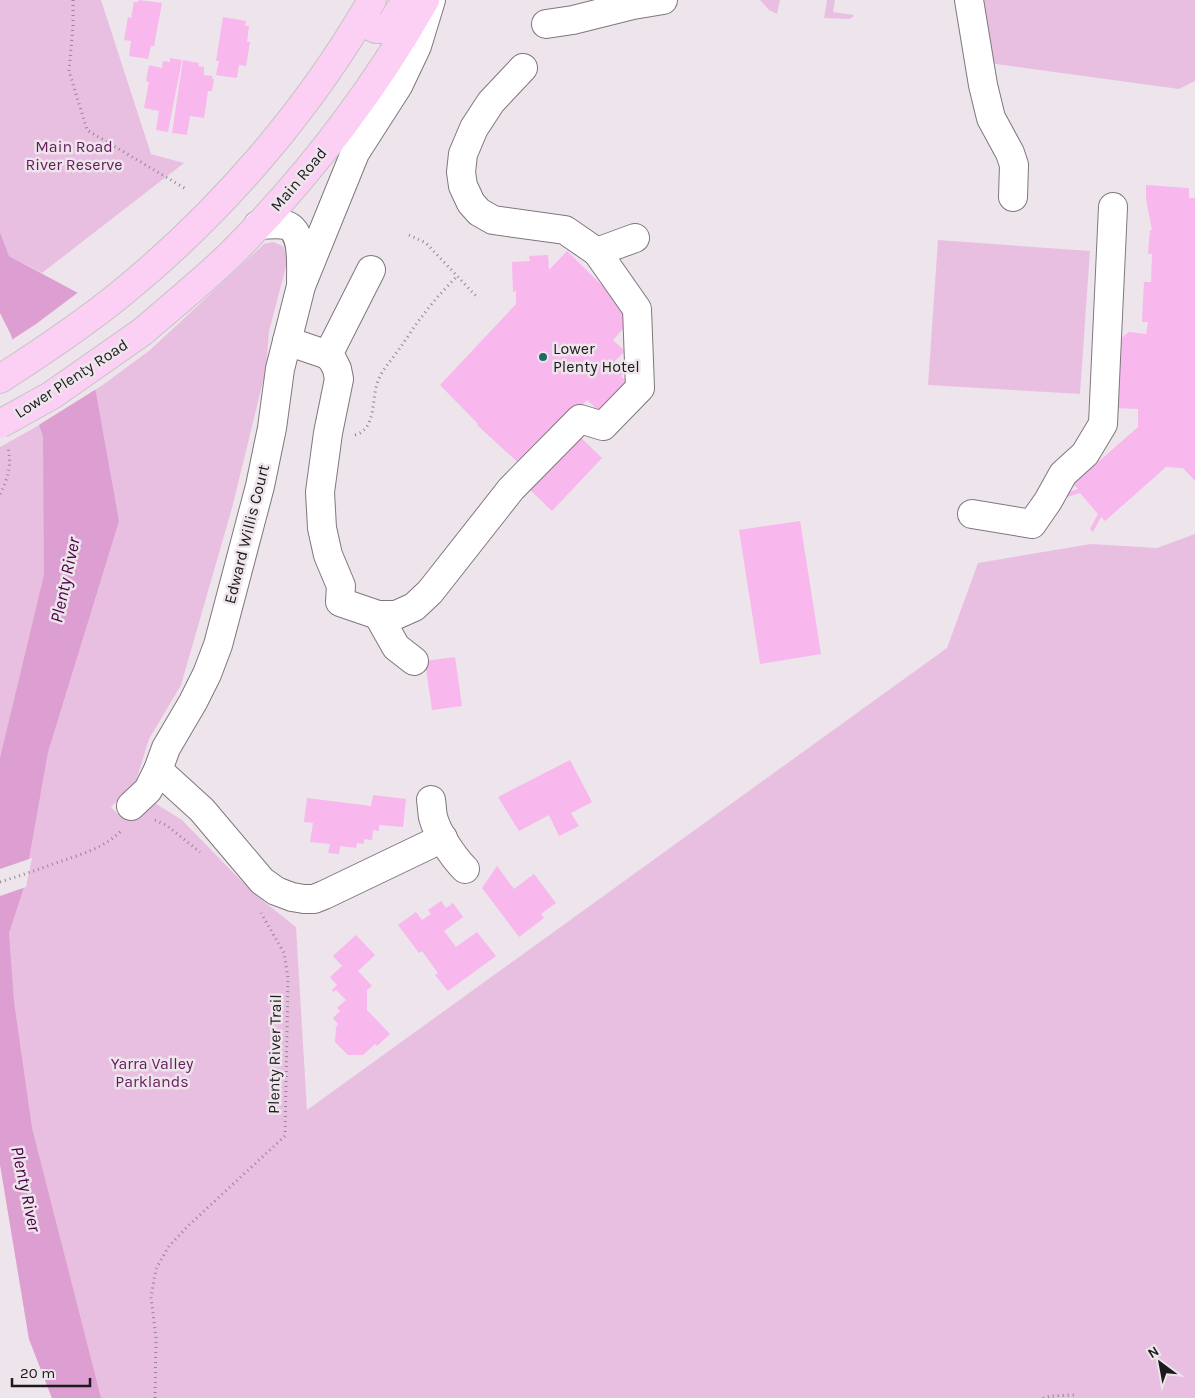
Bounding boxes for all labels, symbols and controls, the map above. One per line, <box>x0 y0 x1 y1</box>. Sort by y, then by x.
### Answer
park label: Main Road River Reserve <box>25 137 123 174</box>
street label: Main Road <box>266 144 331 215</box>
street label: Lower Plenty Road <box>11 335 131 422</box>
place label: Lower Plenty Hotel <box>553 339 640 376</box>
marker: Lower Plenty Hotel <box>537 351 549 363</box>
street label: Edward Willis Court <box>220 462 273 606</box>
water label: Plenty River <box>45 534 85 625</box>
street label: Plenty River Trail <box>264 994 285 1114</box>
park label: Yarra Valley Parklands <box>111 1054 194 1091</box>
water label: Plenty River <box>6 1144 46 1235</box>
north arrow <box>1135 1338 1185 1388</box>
text: N <box>1145 1343 1162 1362</box>
scale bar <box>12 1356 90 1388</box>
text: 20 m <box>20 1364 55 1382</box>

